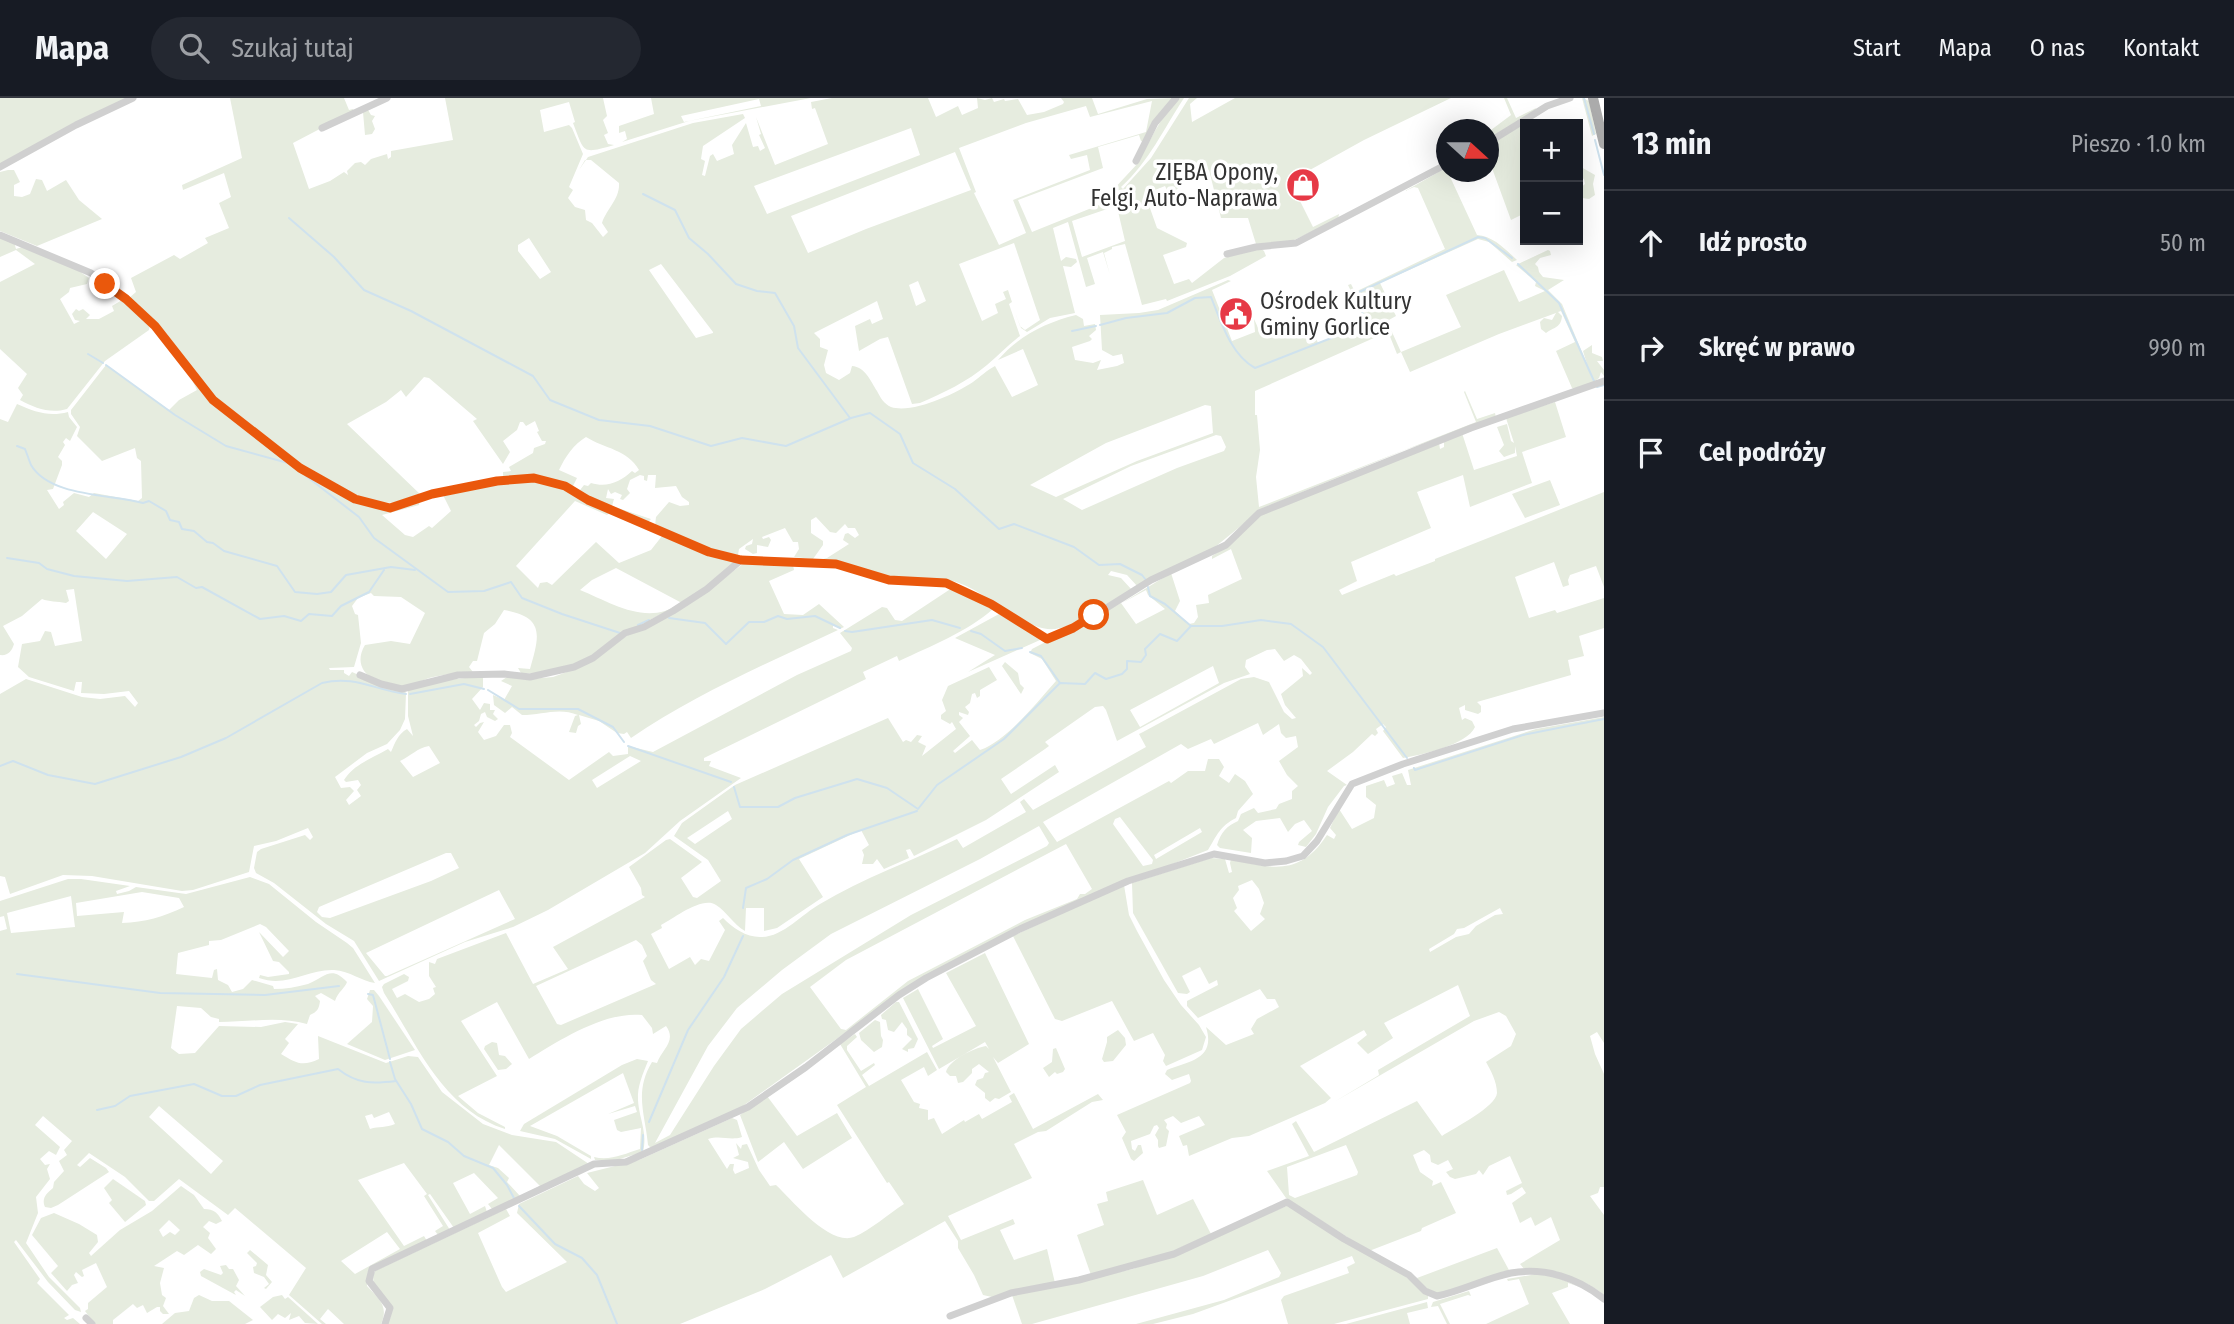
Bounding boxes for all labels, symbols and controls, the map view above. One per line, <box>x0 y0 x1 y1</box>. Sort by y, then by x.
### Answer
search box <box>151 17 641 80</box>
text: Mapa <box>35 28 109 68</box>
icon: search <box>175 29 213 67</box>
text: Szukaj tutaj <box>231 33 354 64</box>
text: Start <box>1853 34 1901 62</box>
text: Mapa <box>1939 34 1992 62</box>
text: O nas <box>2030 34 2085 62</box>
text: Kontakt <box>2123 34 2199 62</box>
north arrow <box>1436 119 1499 182</box>
map controls <box>1520 119 1583 245</box>
button: + <box>1520 119 1583 182</box>
text: 13 min <box>1632 126 1712 162</box>
text: Pieszo · 1.0 km <box>2071 130 2206 158</box>
place label: ZIĘBA Opony, Felgi, Auto-Naprawa <box>1091 158 1278 212</box>
shop icon: ZIĘBA Opony, Felgi, Auto-Naprawa <box>1284 166 1322 204</box>
button: − <box>1520 182 1583 245</box>
icon: ahead <box>1632 224 1670 262</box>
text: Idź prosto <box>1699 227 1807 258</box>
text: 50 m <box>2160 229 2206 257</box>
route end <box>89 268 120 299</box>
place label: Ośrodek Kultury Gminy Gorlice <box>1260 287 1412 341</box>
public building icon: Ośrodek Kultury Gminy Gorlice <box>1217 295 1255 333</box>
icon: right <box>1632 329 1670 367</box>
text: Skręć w prawo <box>1699 332 1855 363</box>
text: 990 m <box>2149 334 2206 362</box>
icon: arrive <box>1632 434 1670 472</box>
text: Cel podróży <box>1699 437 1826 468</box>
route start <box>1078 599 1109 630</box>

